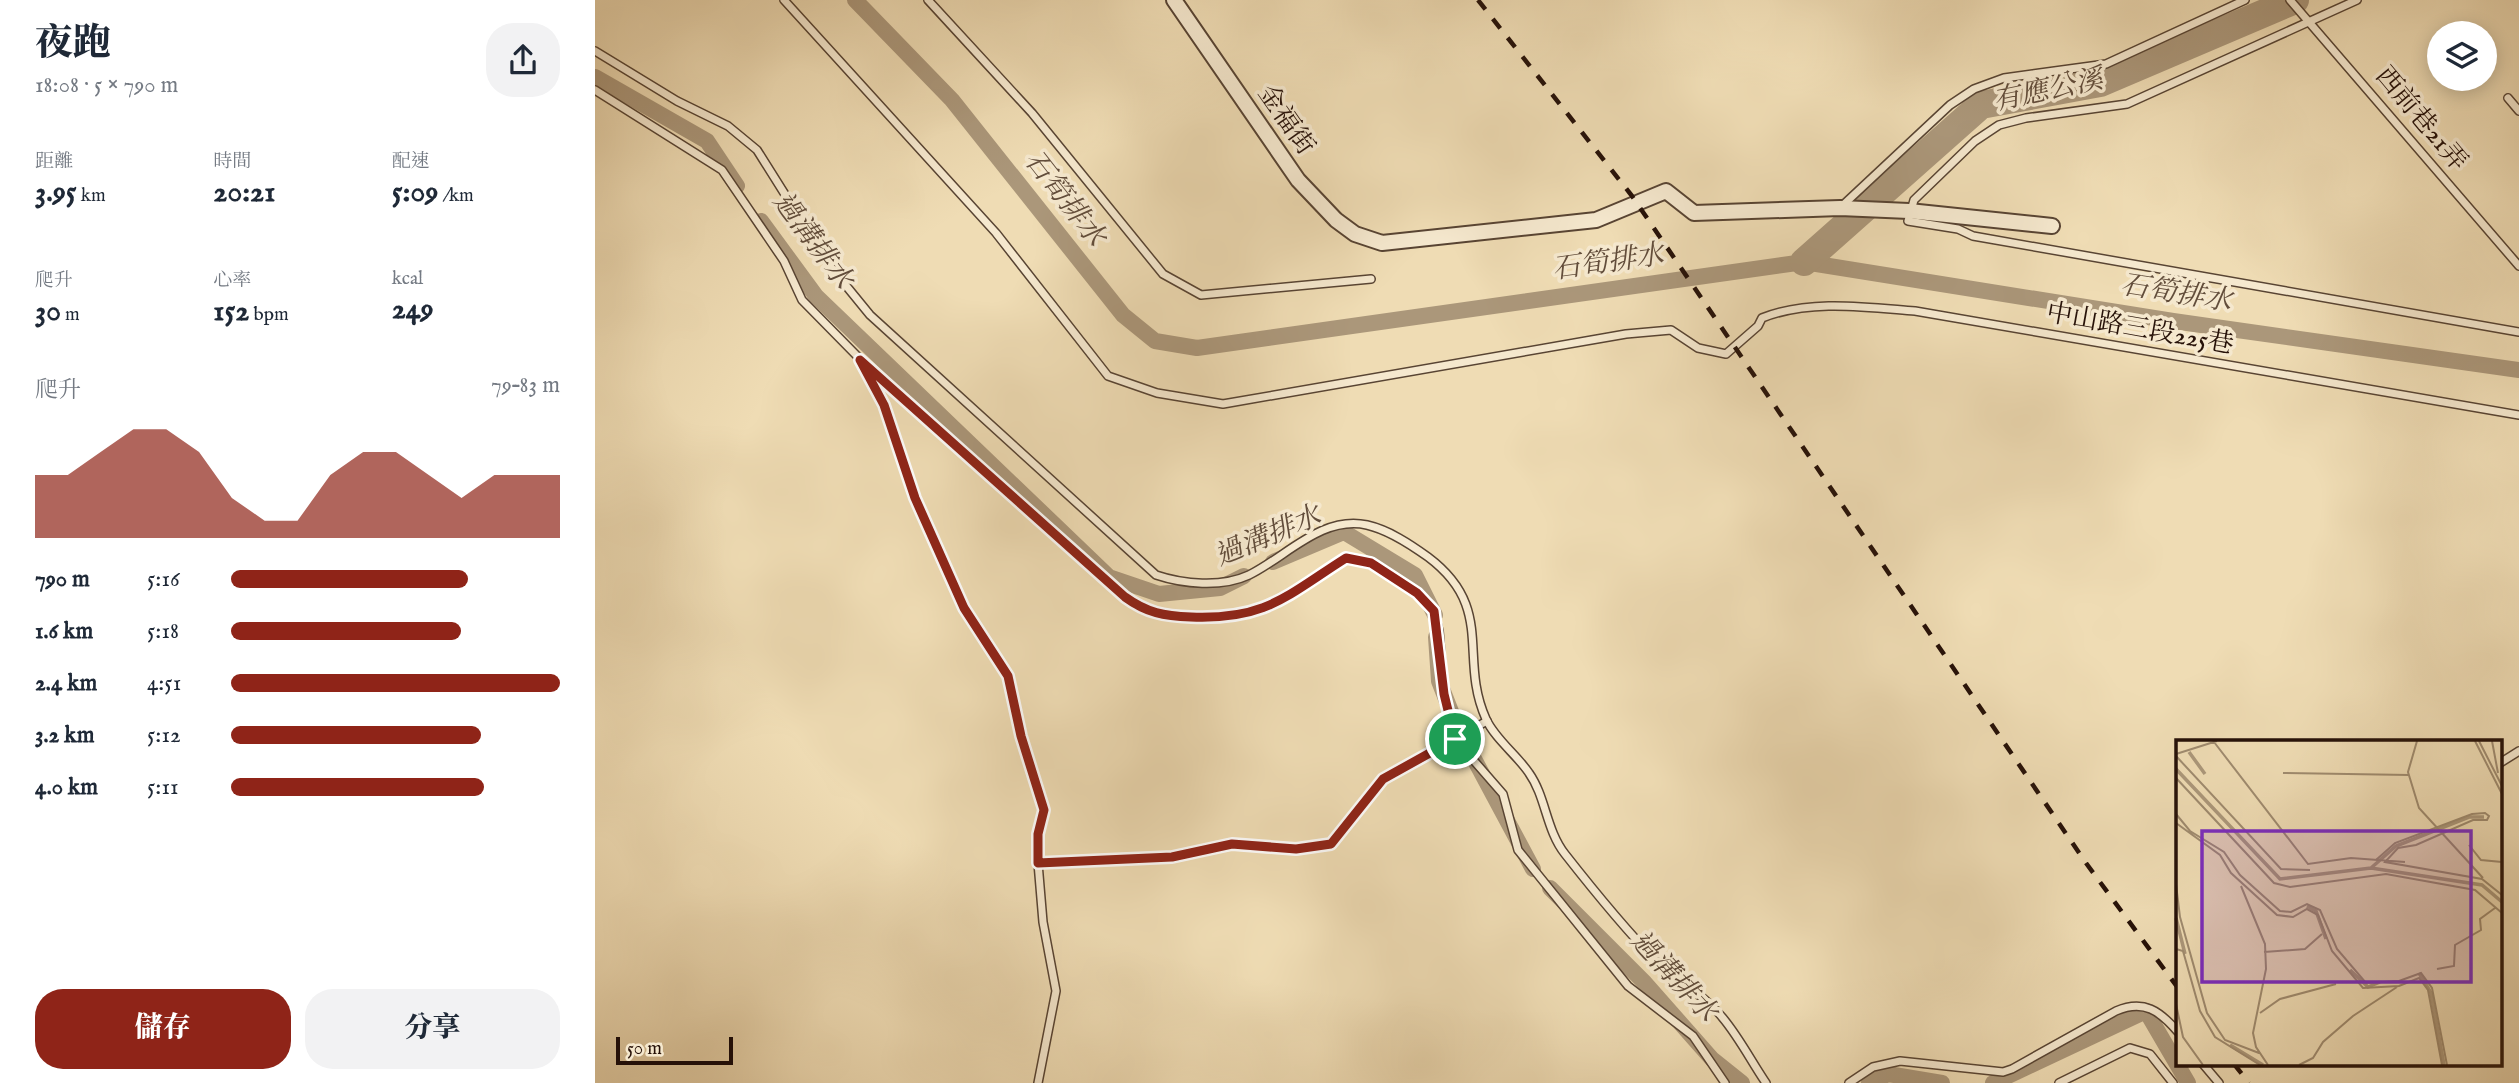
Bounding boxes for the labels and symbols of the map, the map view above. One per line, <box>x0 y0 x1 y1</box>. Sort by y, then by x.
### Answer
street label: 西前巷21弄 <box>2368 60 2474 178</box>
water label: 有應公溪 <box>1990 62 2109 120</box>
street label: 金福街 <box>1250 79 1322 161</box>
water label: 石筍排水 <box>1016 144 1114 256</box>
water label: 過溝排水 <box>764 186 861 299</box>
water label: 石筍排水 <box>1550 237 1669 288</box>
water label: 石筍排水 <box>2118 268 2237 321</box>
street label: 中山路三段225巷 <box>2044 296 2236 362</box>
water label: 過溝排水 <box>1210 498 1329 575</box>
pin <box>1425 709 1485 769</box>
inset map <box>2176 740 2501 1066</box>
water label: 過溝排水 <box>1622 924 1726 1032</box>
scale bar <box>616 1034 733 1066</box>

